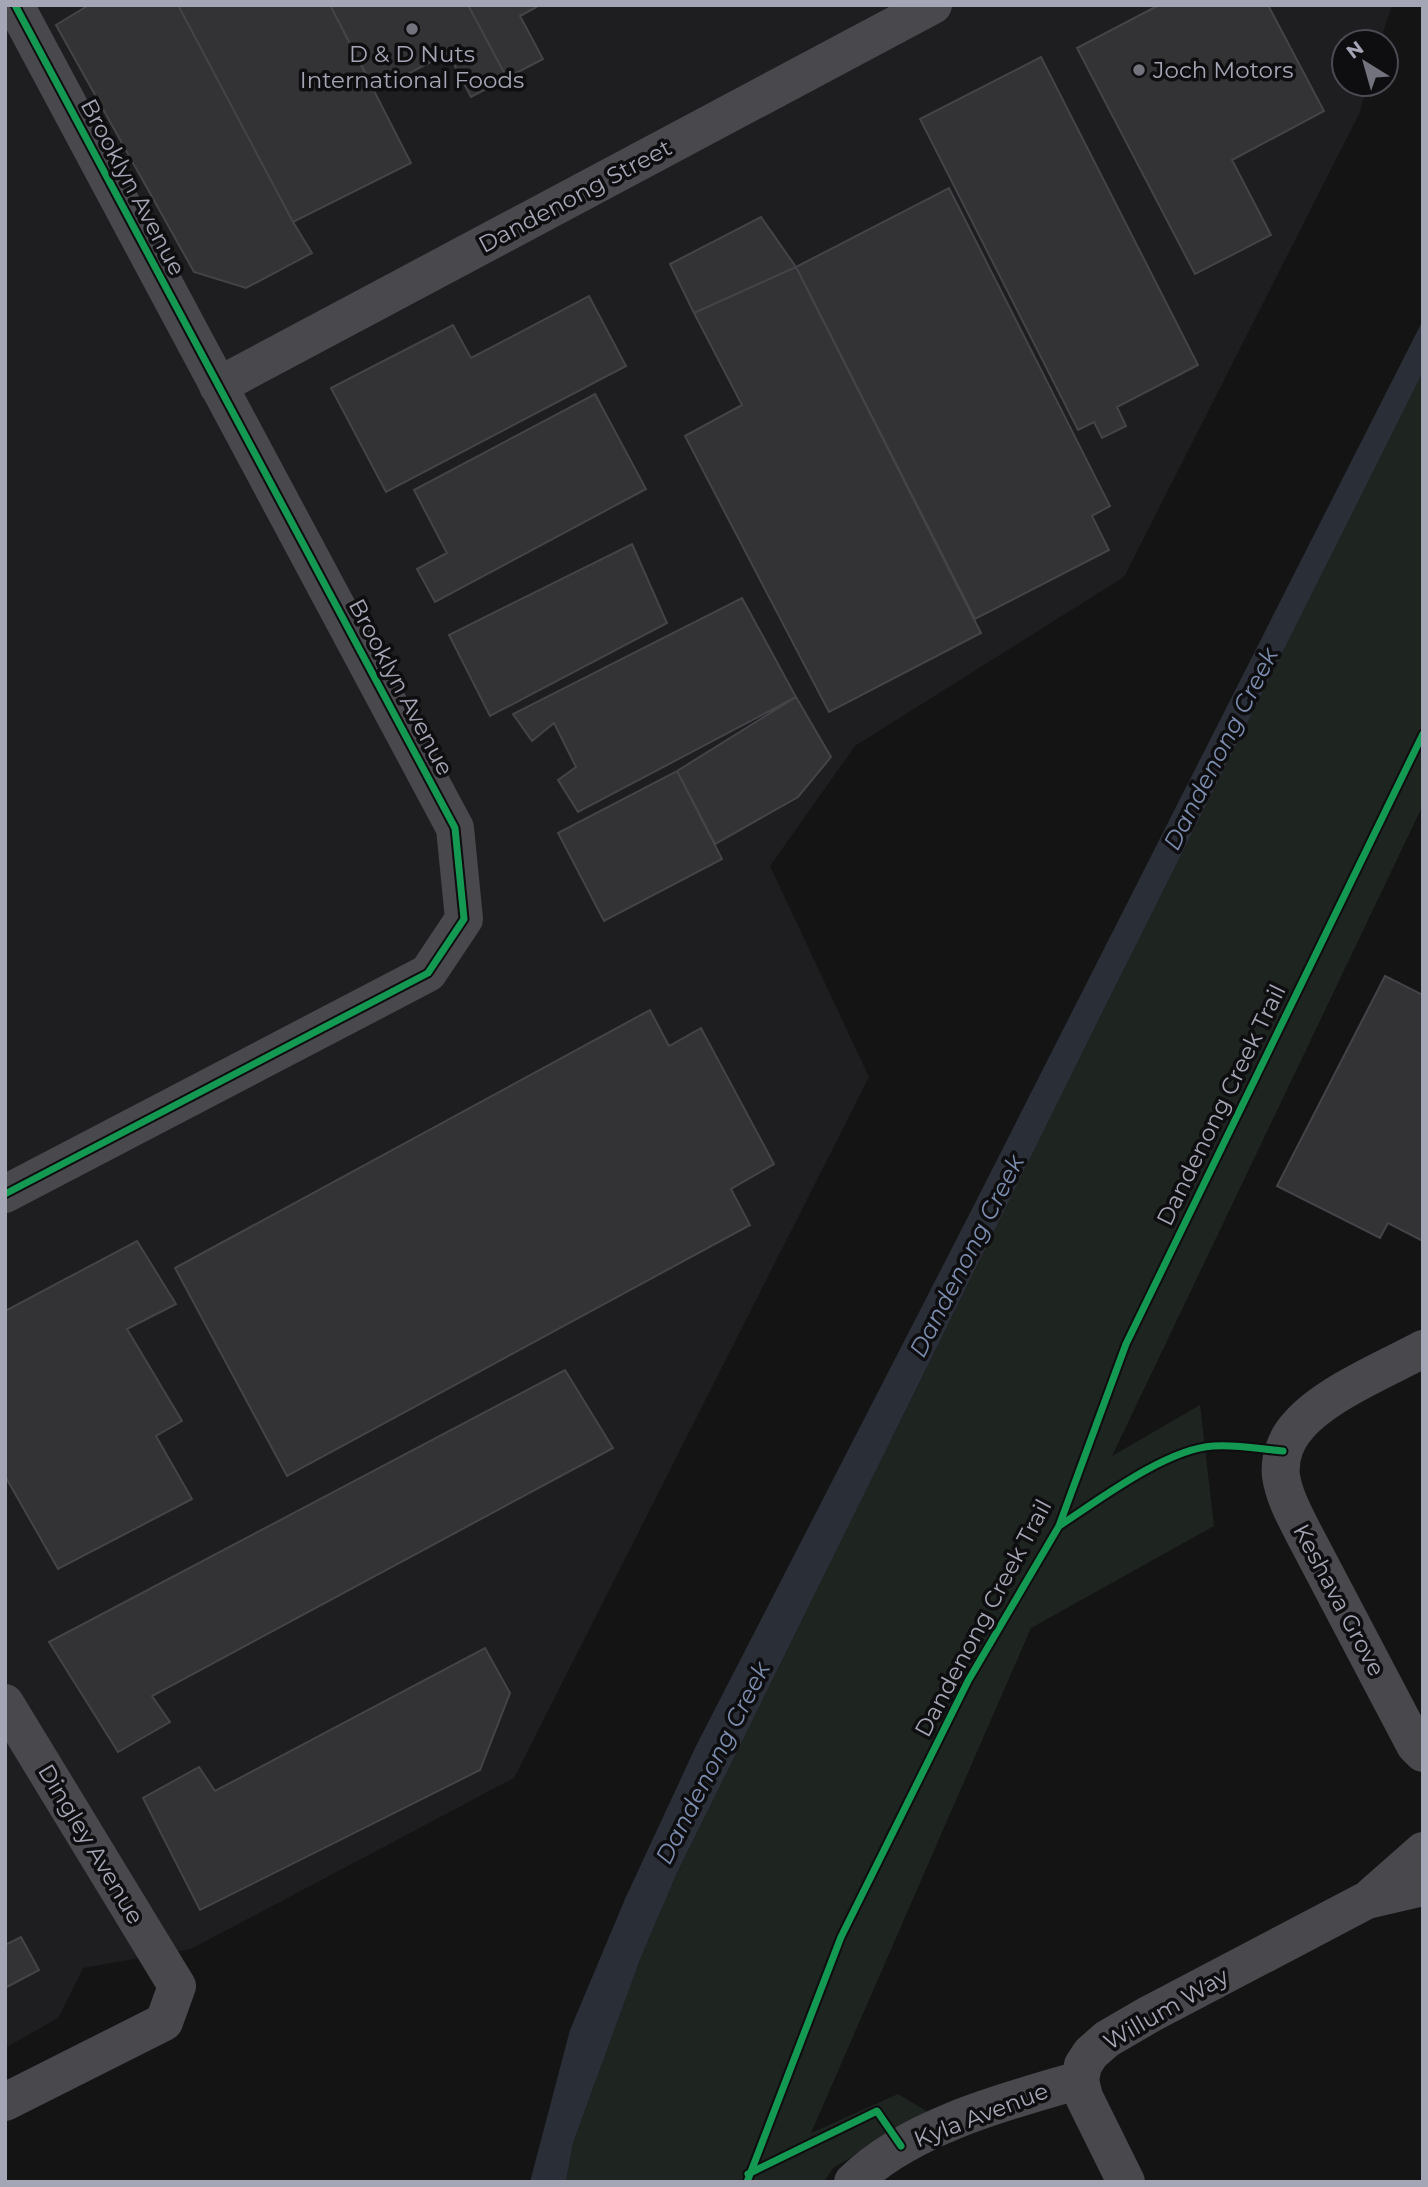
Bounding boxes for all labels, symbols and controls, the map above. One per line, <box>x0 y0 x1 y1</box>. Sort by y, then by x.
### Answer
marker: D & D Nuts International Foods <box>404 21 420 37</box>
north arrow <box>1330 28 1400 98</box>
text: N <box>1342 36 1368 64</box>
place label: D & D Nuts International Foods <box>300 40 524 94</box>
place label: Joch Motors <box>1152 56 1293 84</box>
marker: Joch Motors <box>1131 62 1147 78</box>
street label: Brooklyn Avenue <box>75 94 191 280</box>
street label: Dandenong Street <box>474 133 676 259</box>
street label: Brooklyn Avenue <box>343 594 459 780</box>
water label: Dandenong Creek <box>1157 641 1285 855</box>
street label: Dandenong Creek Trail <box>1150 980 1292 1230</box>
water label: Dandenong Creek <box>903 1148 1031 1362</box>
street label: Dandenong Creek Trail <box>908 1495 1058 1741</box>
street label: Keshava Grove <box>1287 1519 1391 1681</box>
water label: Dandenong Creek <box>649 1655 777 1869</box>
street label: Dingley Avenue <box>32 1759 150 1929</box>
street label: Willum Way <box>1099 1962 1234 2056</box>
street label: Kyla Avenue <box>910 2077 1052 2153</box>

